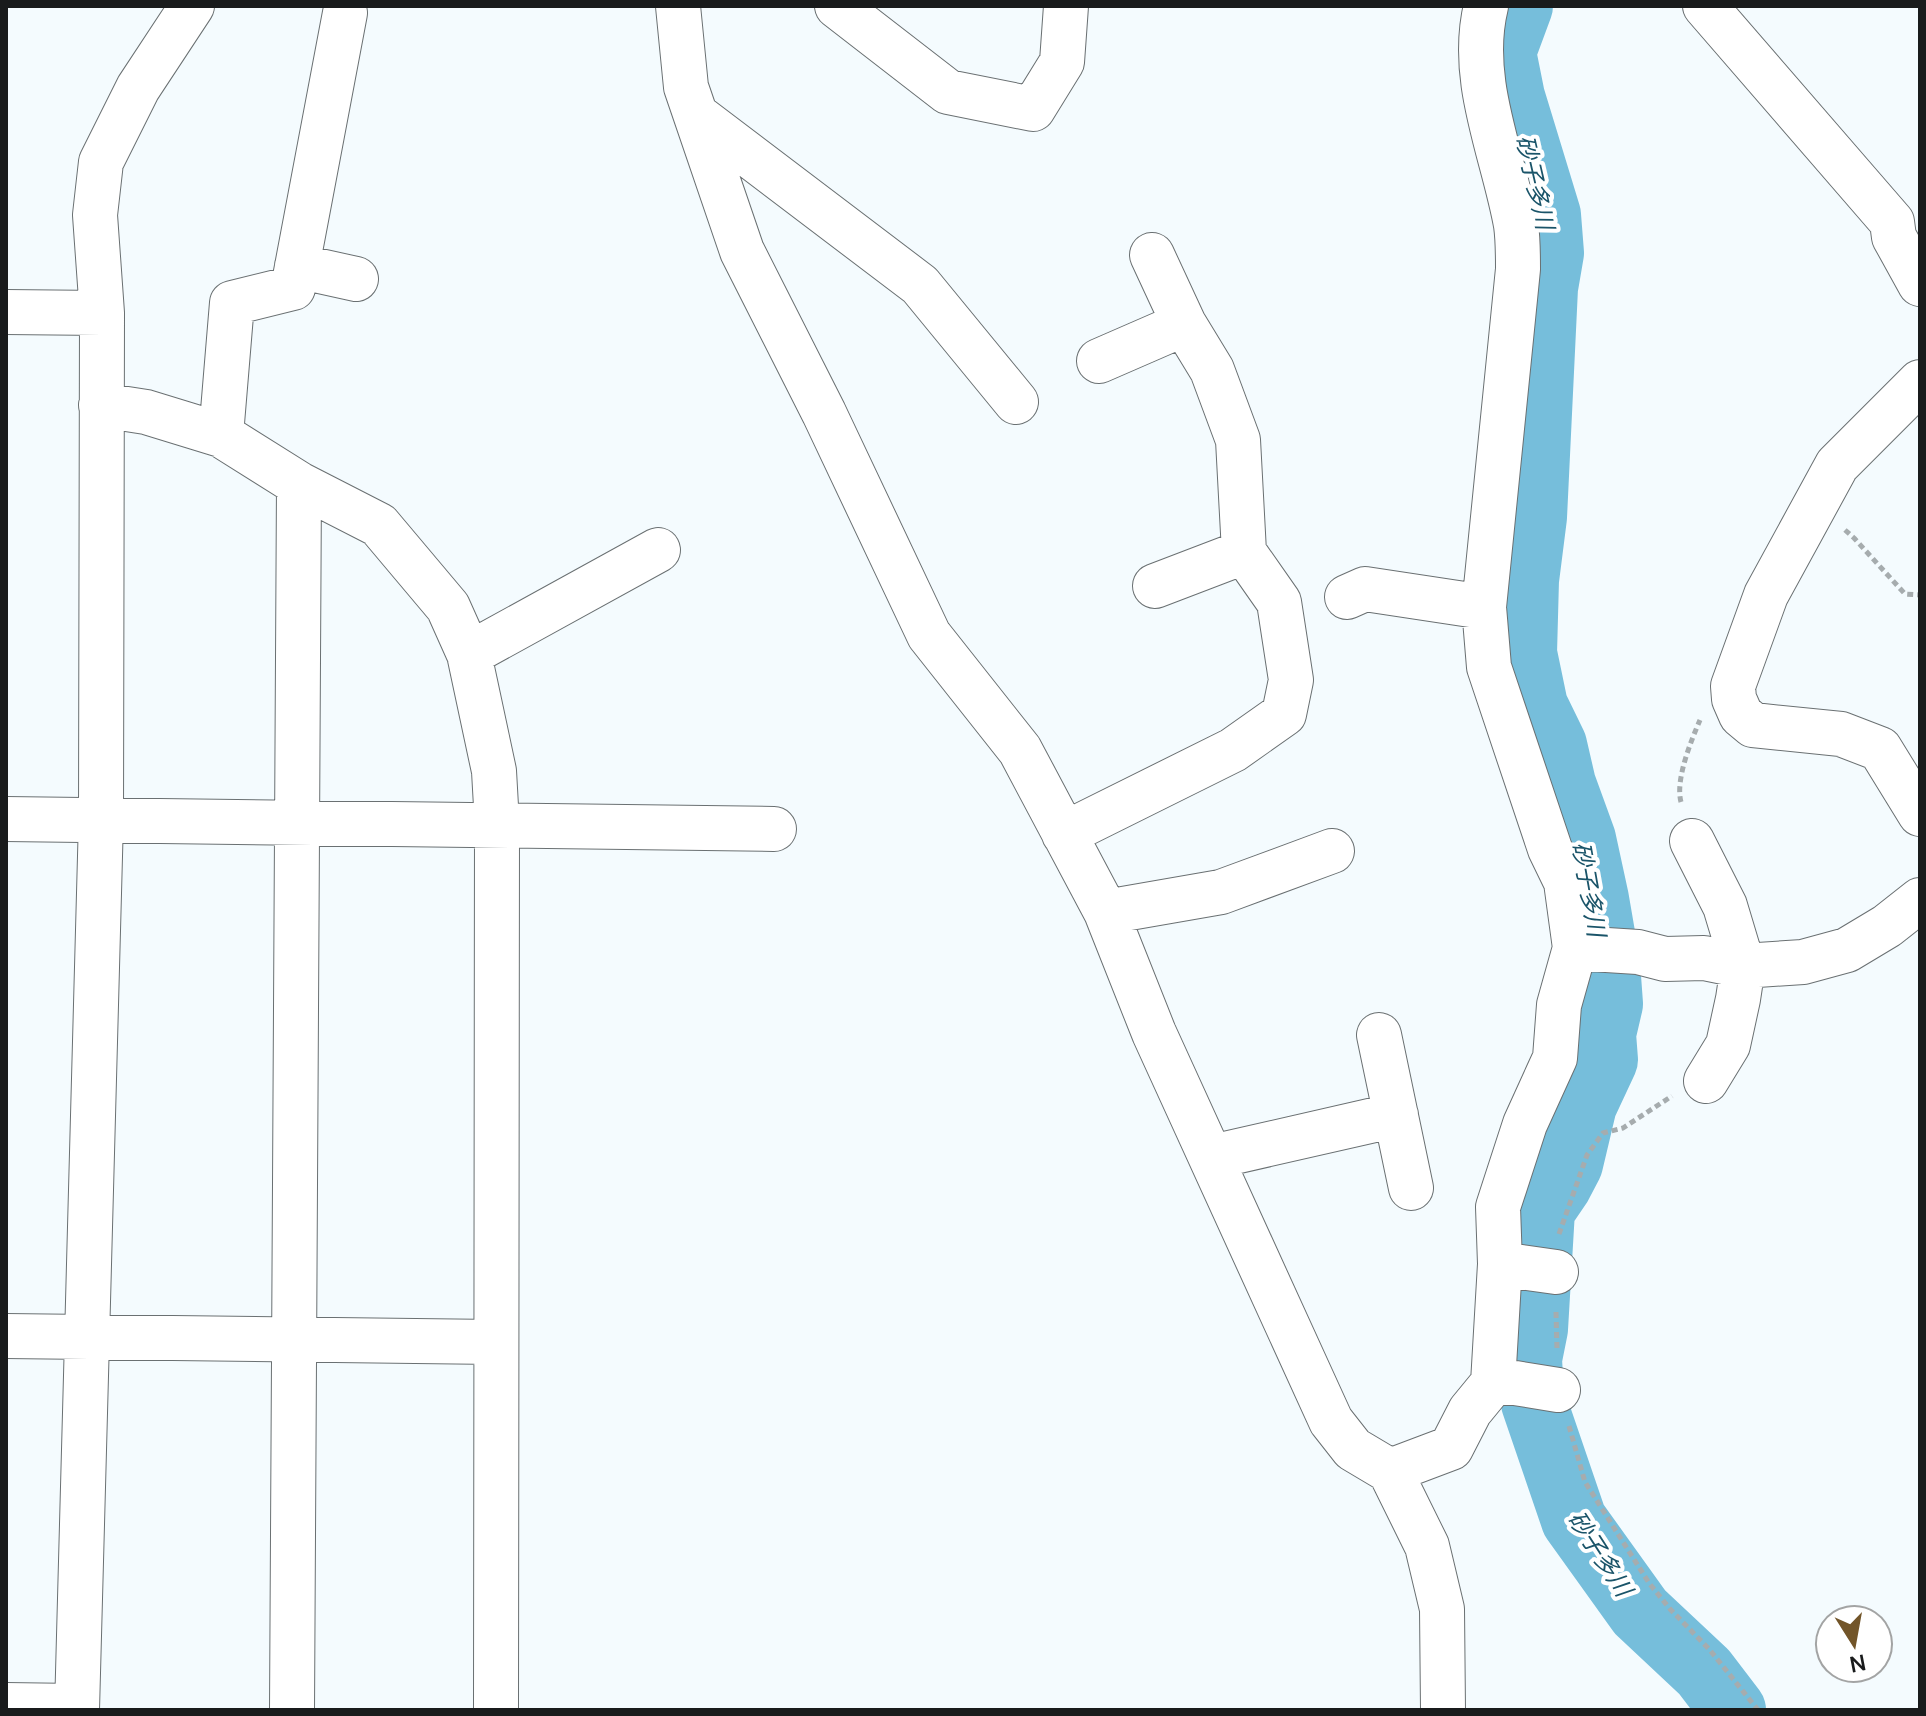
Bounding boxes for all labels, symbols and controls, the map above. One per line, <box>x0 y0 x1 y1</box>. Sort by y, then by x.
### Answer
water label: 砂子多川 <box>1509 132 1564 235</box>
water label: 砂子多川 <box>1565 839 1615 942</box>
water label: 砂子多川 <box>1561 1504 1643 1605</box>
north arrow <box>1814 1604 1894 1684</box>
text: N <box>1847 1647 1868 1680</box>

